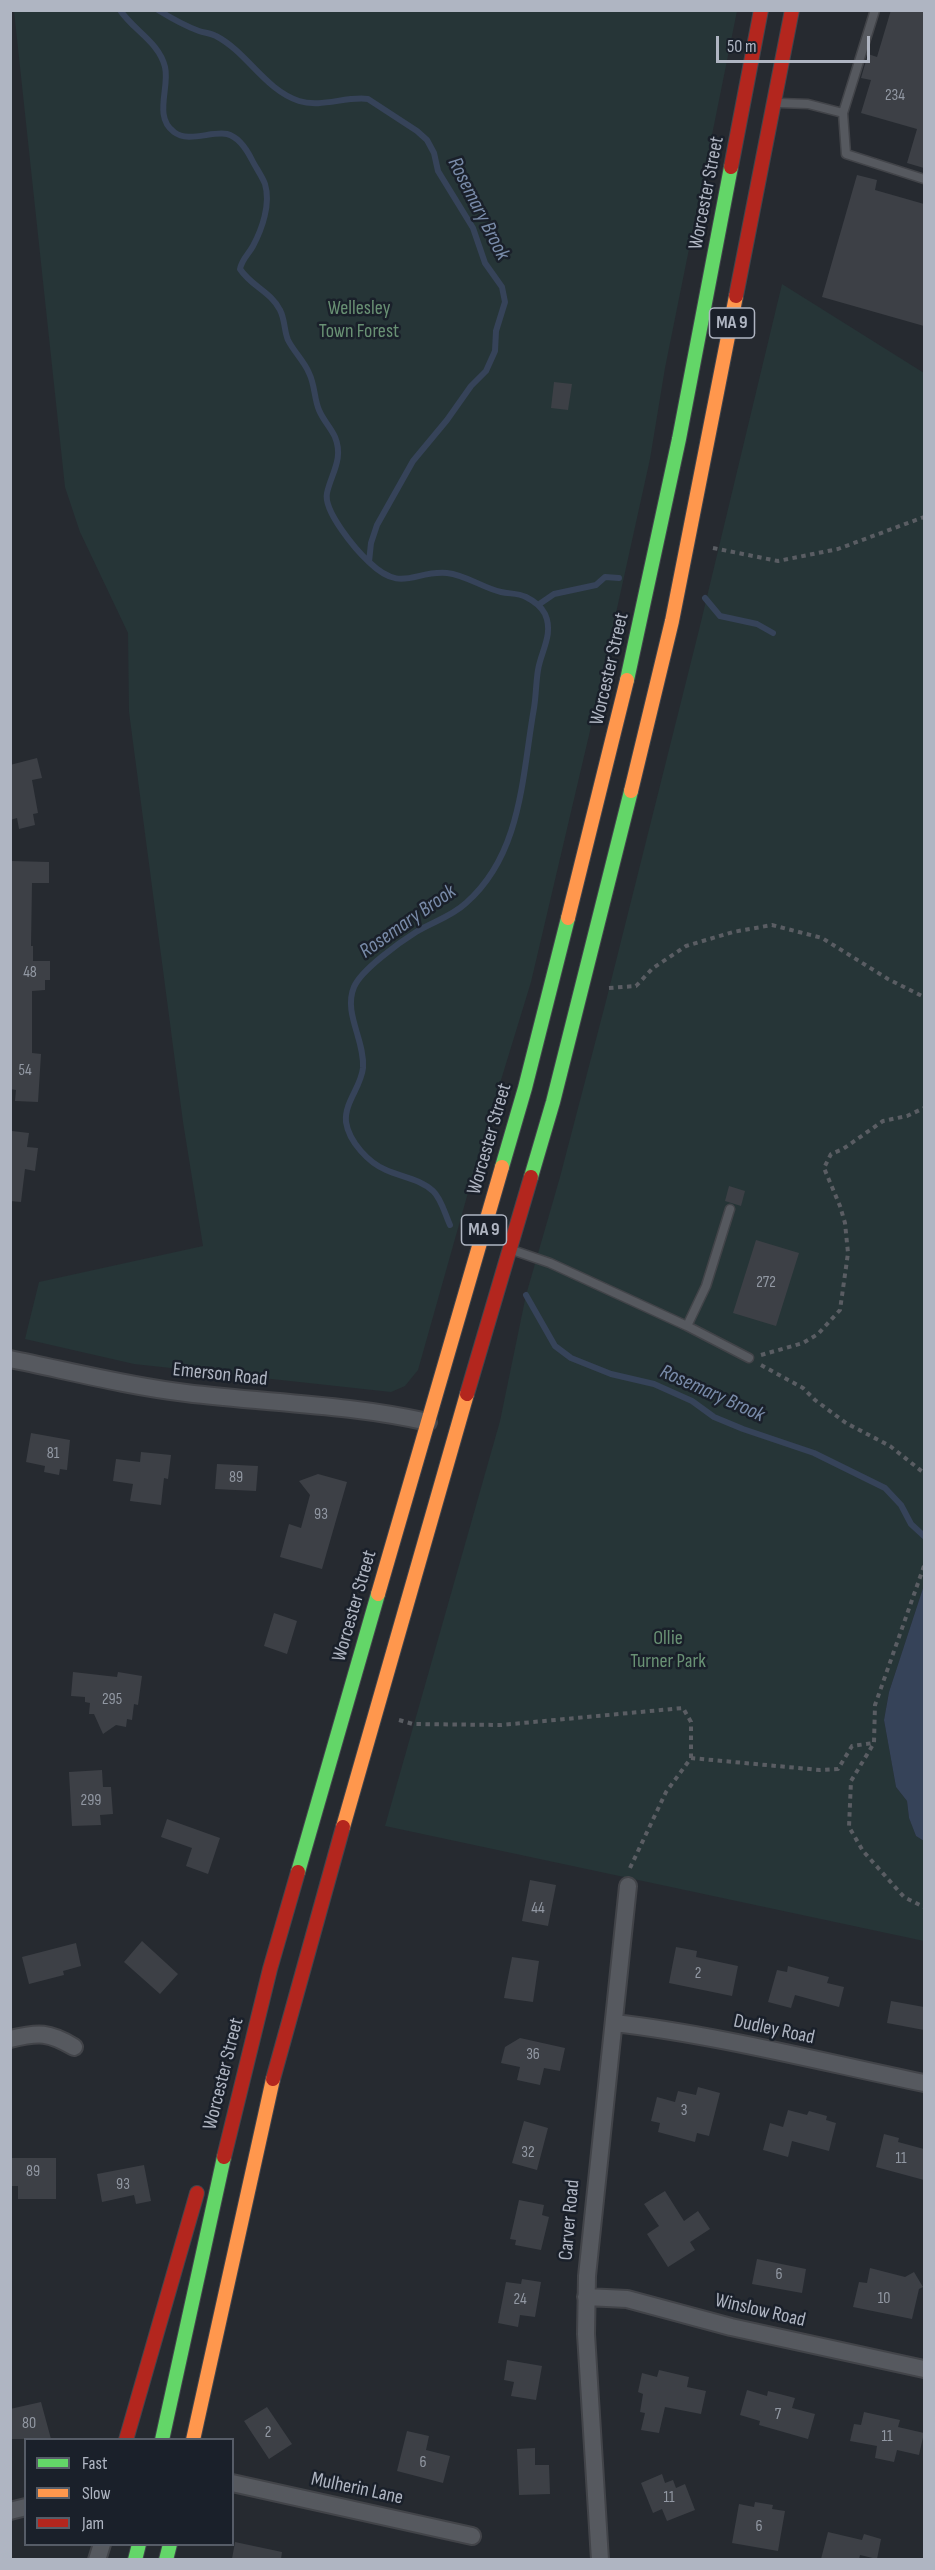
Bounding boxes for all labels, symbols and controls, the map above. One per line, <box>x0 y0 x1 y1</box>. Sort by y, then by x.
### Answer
scale bar <box>719 24 874 62</box>
text: 50 m <box>727 36 757 57</box>
house number: 234 <box>885 86 905 106</box>
street label: Worcester Street <box>684 134 730 252</box>
water label: Rosemary Brook <box>441 153 515 265</box>
park label: Wellesley Town Forest <box>319 297 399 344</box>
road number: MA 9 <box>710 308 754 338</box>
street label: Worcester Street <box>585 610 635 728</box>
water label: Rosemary Brook <box>355 880 461 964</box>
house number: 48 <box>23 963 37 983</box>
house number: 54 <box>18 1061 32 1081</box>
street label: Worcester Street <box>463 1081 517 1197</box>
road number: MA 9 <box>462 1215 506 1245</box>
house number: 272 <box>756 1273 776 1293</box>
street label: Emerson Road <box>171 1358 269 1392</box>
water label: Rosemary Brook <box>656 1360 768 1428</box>
house number: 81 <box>47 1444 59 1464</box>
house number: 89 <box>229 1468 243 1488</box>
house number: 93 <box>314 1505 328 1525</box>
street label: Worcester Street <box>328 1548 382 1664</box>
park label: Ollie Turner Park <box>630 1627 706 1674</box>
house number: 295 <box>102 1690 122 1710</box>
house number: 299 <box>81 1791 101 1811</box>
house number: 44 <box>531 1899 545 1919</box>
house number: 2 <box>695 1964 701 1984</box>
street label: Dudley Road <box>731 2010 817 2050</box>
street label: Worcester Street <box>198 2015 250 2133</box>
house number: 36 <box>526 2045 540 2065</box>
house number: 3 <box>681 2101 687 2121</box>
house number: 32 <box>521 2143 535 2163</box>
house number: 11 <box>895 2149 907 2169</box>
house number: 89 <box>26 2162 40 2182</box>
house number: 93 <box>116 2175 130 2195</box>
street label: Carver Road <box>555 2179 585 2261</box>
house number: 6 <box>775 2265 783 2285</box>
street label: Winslow Road <box>712 2289 808 2333</box>
house number: 10 <box>878 2289 890 2309</box>
house number: 24 <box>513 2290 527 2310</box>
house number: 7 <box>775 2405 781 2425</box>
house number: 80 <box>22 2414 36 2434</box>
house number: 2 <box>265 2423 271 2443</box>
house number: 11 <box>881 2427 893 2447</box>
legend <box>24 2438 234 2546</box>
text: Fast <box>82 2453 107 2474</box>
house number: 6 <box>419 2453 427 2473</box>
street label: Mulherin Lane <box>309 2468 405 2510</box>
text: Slow <box>82 2483 111 2504</box>
house number: 11 <box>663 2488 675 2508</box>
text: Jam <box>82 2513 104 2534</box>
house number: 6 <box>755 2517 763 2537</box>

